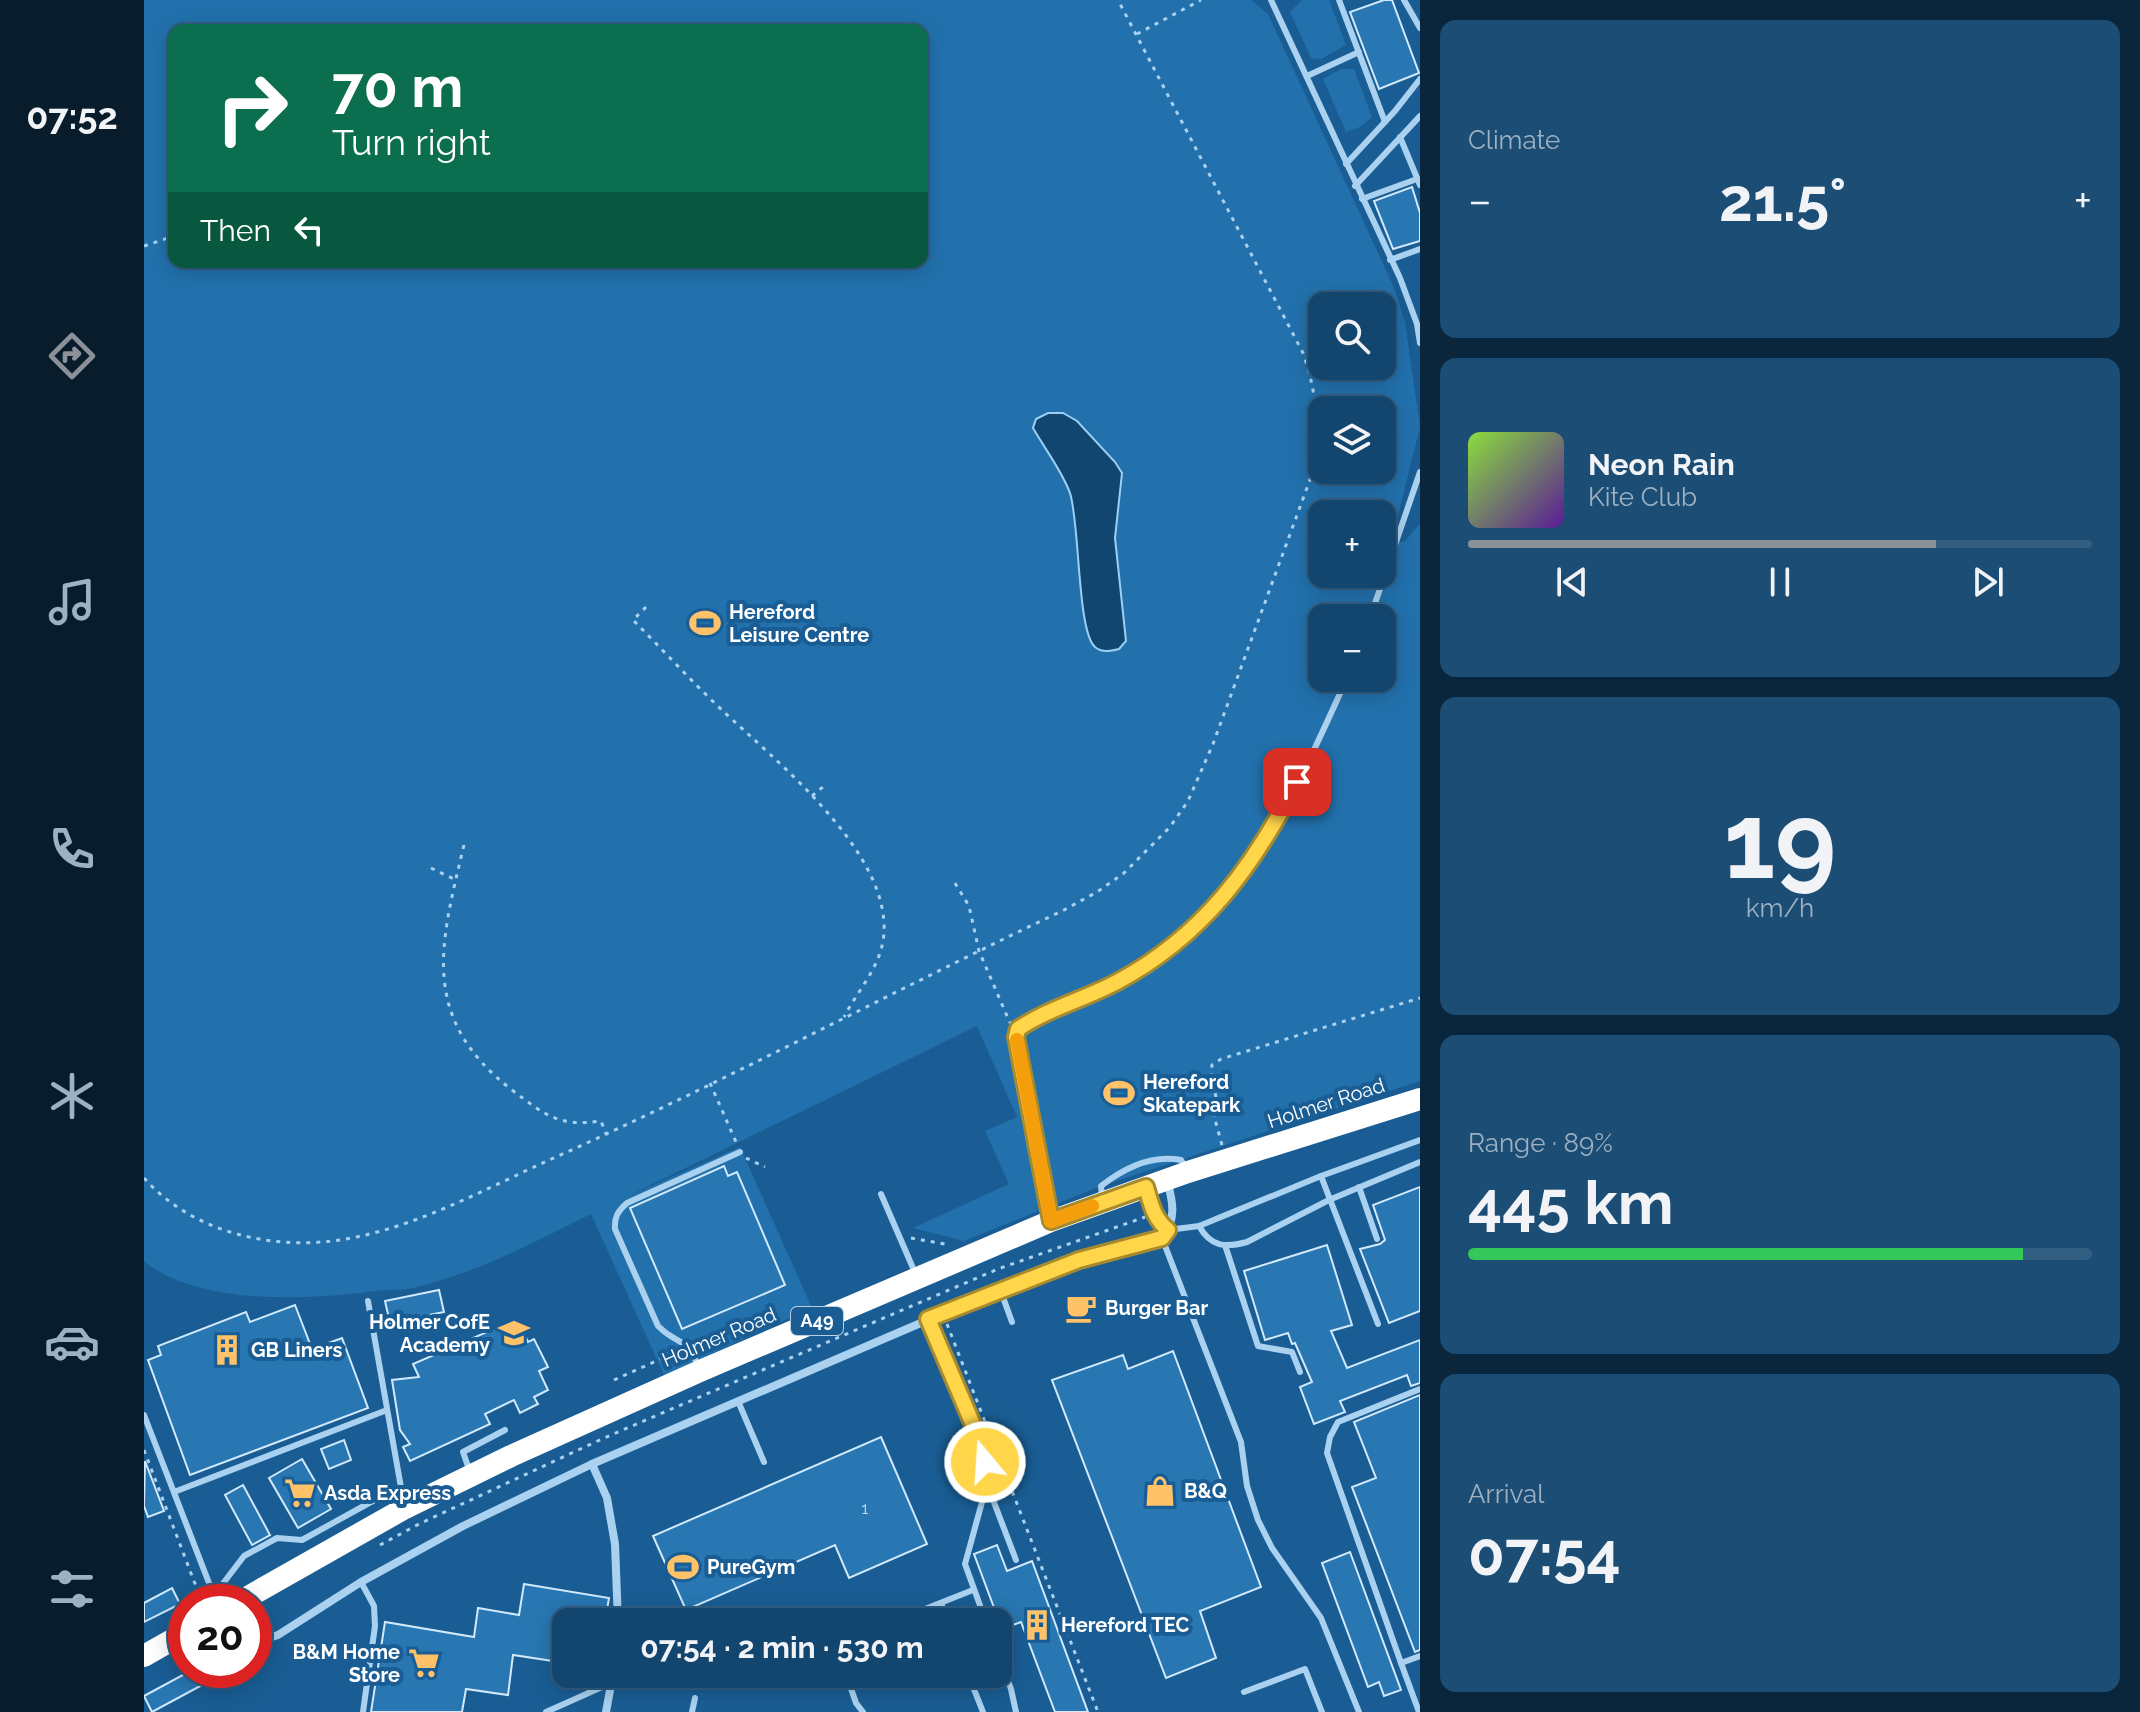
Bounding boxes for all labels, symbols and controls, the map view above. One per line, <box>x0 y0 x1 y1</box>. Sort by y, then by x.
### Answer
text: 70 m <box>332 54 463 120</box>
icon: right <box>200 56 304 160</box>
text: 07:52 <box>26 95 118 137</box>
text: Turn right <box>332 121 491 163</box>
text: Climate <box>1468 125 1560 155</box>
text: 21.5° <box>1719 165 1846 235</box>
text: − <box>1468 175 1492 226</box>
text: + <box>2074 175 2092 226</box>
icon: left <box>287 208 331 252</box>
text: Then <box>200 213 271 248</box>
map controls <box>1308 292 1396 692</box>
button: search <box>1308 292 1396 380</box>
icon: directions <box>44 328 100 384</box>
button: layers <box>1308 396 1396 484</box>
text: Neon Rain <box>1588 447 1735 482</box>
text: Kite Club <box>1588 482 1697 512</box>
button: + <box>1308 500 1396 588</box>
icon: previous <box>1550 560 1594 604</box>
icon: pause <box>1758 560 1802 604</box>
icon: next <box>1966 560 2010 604</box>
icon: music <box>44 574 100 630</box>
place label: Hereford Leisure Centre <box>729 600 869 647</box>
button: − <box>1308 604 1396 692</box>
sports icon: Hereford Leisure Centre <box>688 606 722 640</box>
pin <box>1263 748 1331 816</box>
icon: arrive <box>1275 760 1319 804</box>
text: 19 <box>1724 780 1836 902</box>
icon: phone <box>44 821 100 877</box>
text: km/h <box>1746 893 1814 923</box>
icon: climate <box>44 1068 100 1124</box>
place label: Hereford Skatepark <box>1143 1070 1241 1117</box>
street label: Holmer Road <box>1264 1073 1388 1133</box>
sports icon: Hereford Skatepark <box>1102 1076 1136 1110</box>
text: Range · 89% <box>1468 1128 1613 1158</box>
text: 445 km <box>1468 1168 1674 1238</box>
cafe icon: Burger Bar <box>1064 1291 1098 1325</box>
place label: Burger Bar <box>1105 1296 1208 1320</box>
street label: Holmer Road <box>658 1302 780 1372</box>
road number: A49 <box>791 1307 843 1335</box>
place label: Holmer CofE Academy <box>369 1310 490 1357</box>
icon: car <box>44 1314 100 1370</box>
school or university icon: Holmer CofE Academy <box>497 1316 531 1350</box>
building icon: GB Liners <box>210 1333 244 1367</box>
place label: GB Liners <box>251 1338 342 1362</box>
position arrow <box>943 1420 1027 1504</box>
shop icon: B&Q <box>1143 1474 1177 1508</box>
supermarket icon: Asda Express <box>283 1476 317 1510</box>
place label: B&Q <box>1184 1479 1227 1503</box>
text: Arrival <box>1468 1479 1544 1509</box>
place label: Asda Express <box>324 1481 451 1505</box>
house number: 1 <box>862 1499 869 1518</box>
text: 07:54 <box>1468 1519 1621 1589</box>
sports icon: PureGym <box>666 1550 700 1584</box>
place label: PureGym <box>707 1555 795 1579</box>
icon: filters <box>44 1561 100 1617</box>
speed limit sign: 20 <box>168 1584 272 1688</box>
building icon: Hereford TEC <box>1020 1608 1054 1642</box>
place label: Hereford TEC <box>1061 1613 1190 1637</box>
text: 07:54 · 2 min · 530 m <box>640 1630 924 1665</box>
place label: B&M Home Store <box>293 1640 400 1687</box>
supermarket icon: B&M Home Store <box>407 1646 441 1680</box>

